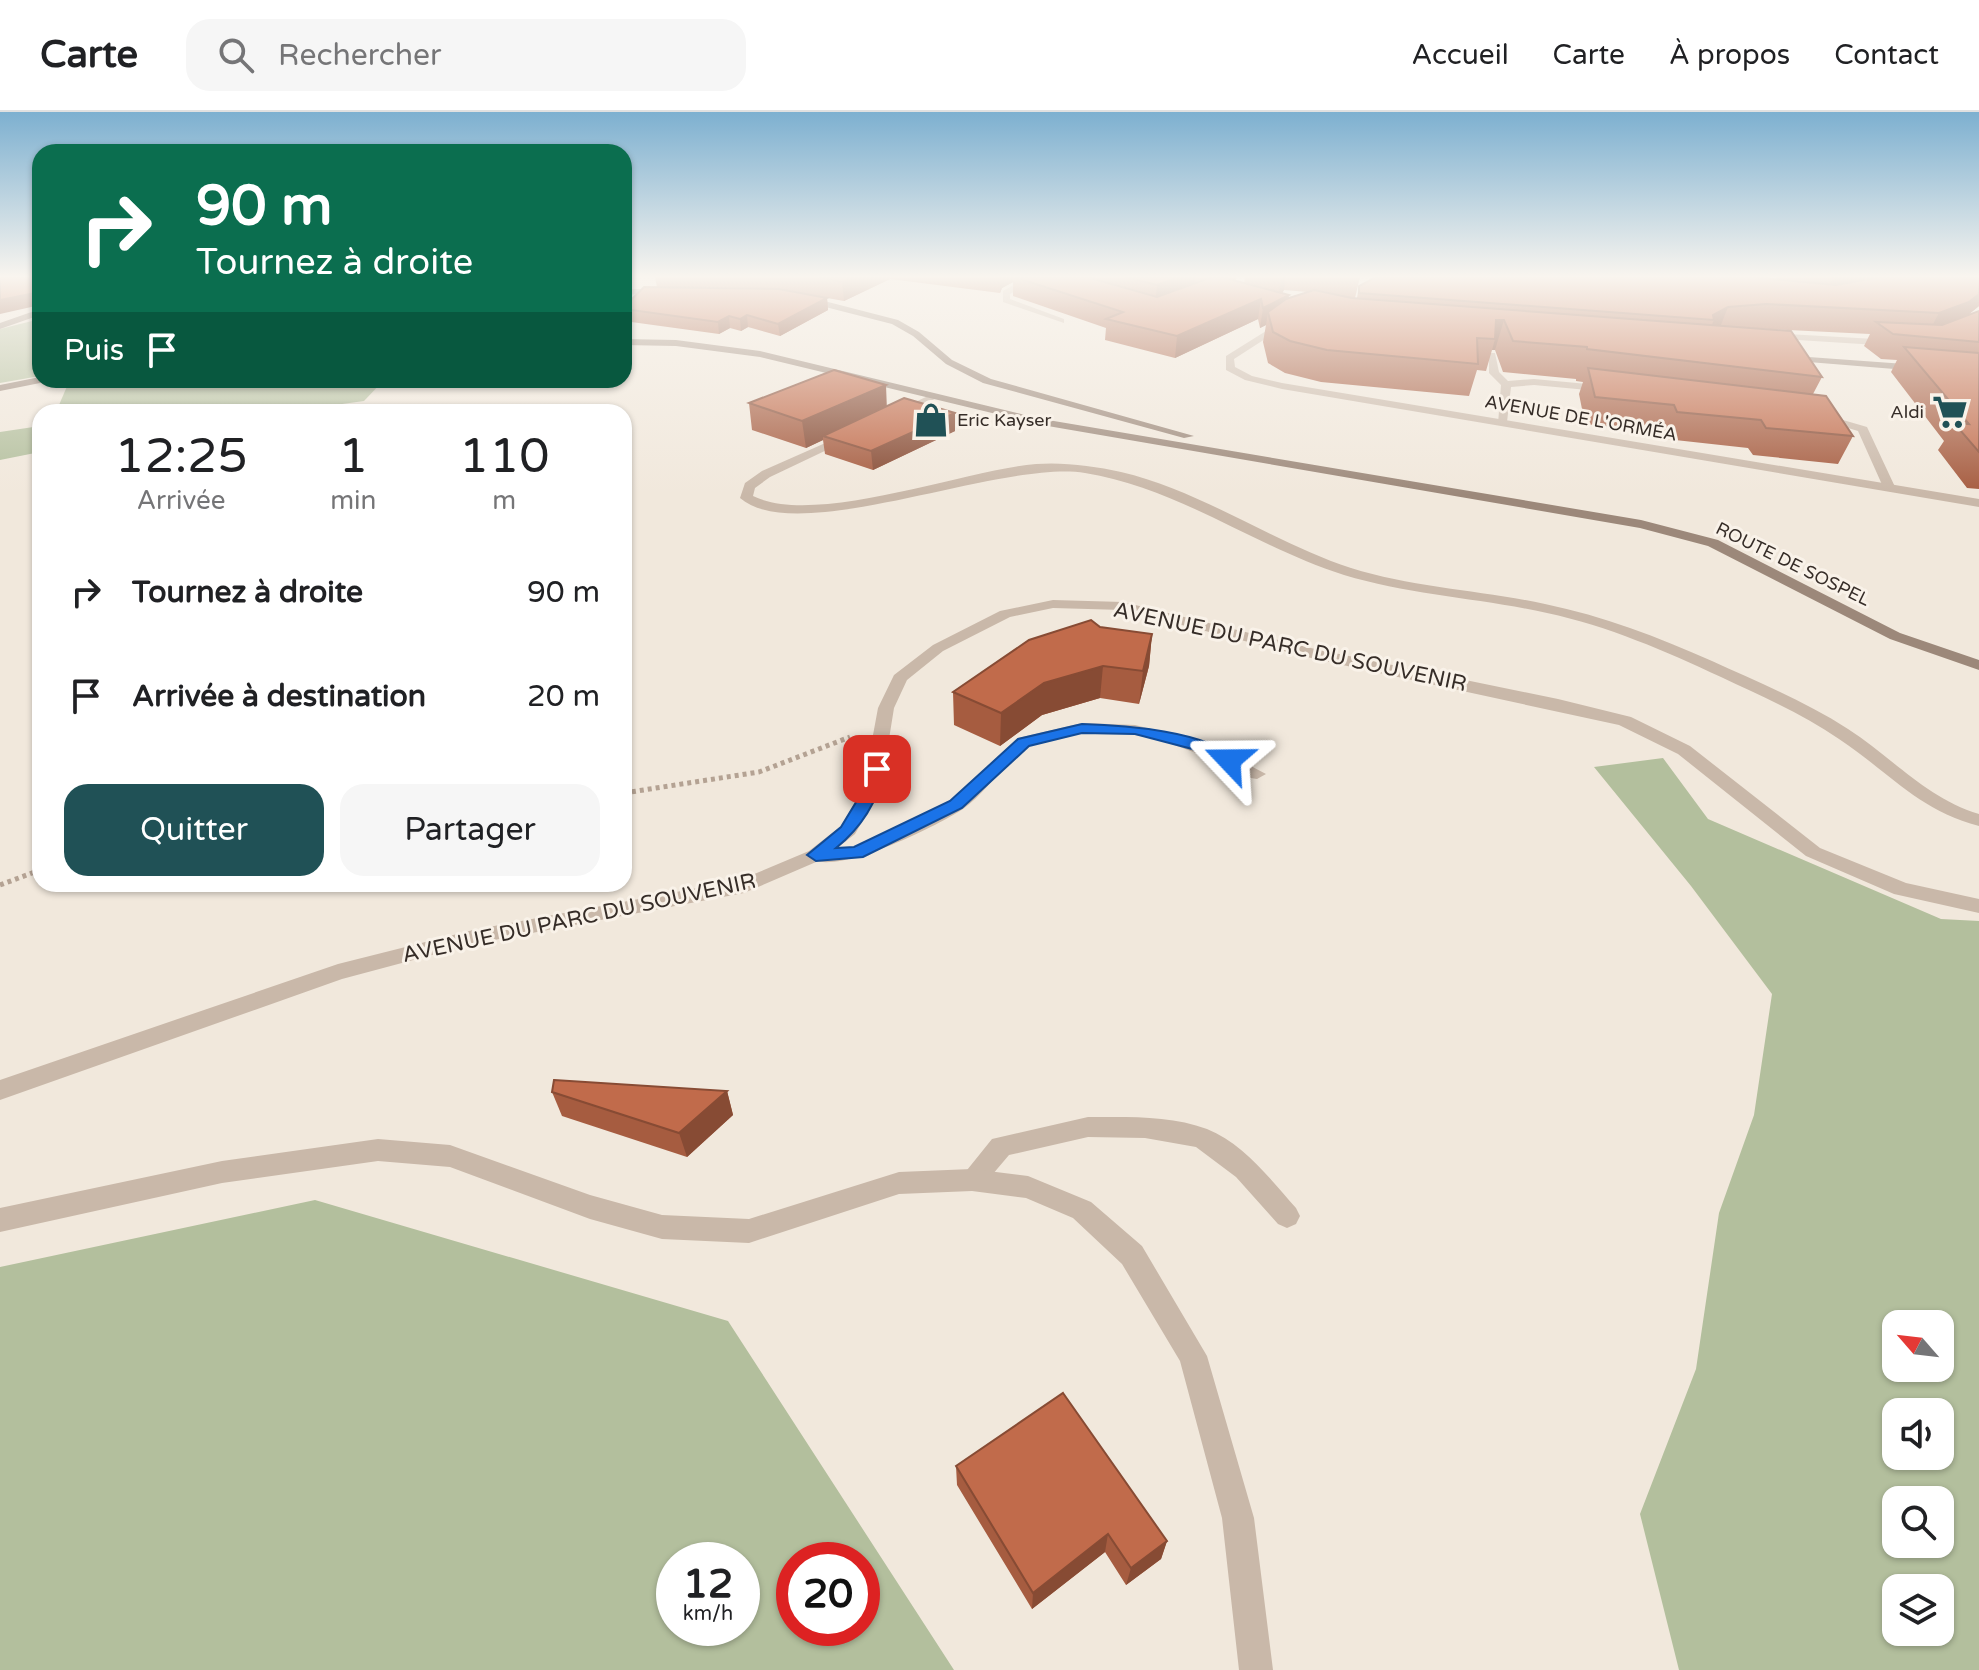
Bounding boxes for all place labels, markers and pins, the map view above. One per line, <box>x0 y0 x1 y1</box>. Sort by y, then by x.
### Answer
supermarket icon: Aldi <box>1931 393 1969 431</box>
shop icon: Eric Kayser <box>912 401 950 439</box>
place label: Aldi <box>1890 401 1924 423</box>
place label: Eric Kayser <box>957 409 1052 431</box>
pin <box>843 735 911 803</box>

